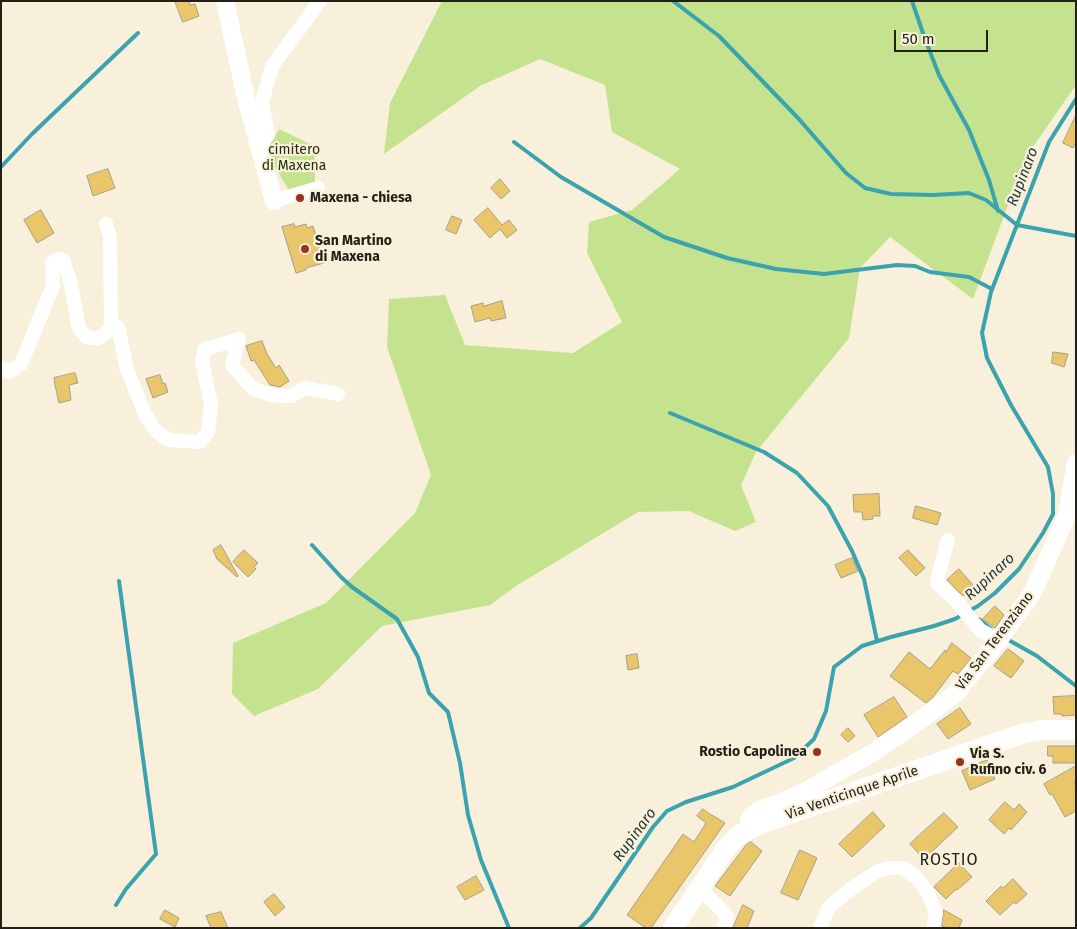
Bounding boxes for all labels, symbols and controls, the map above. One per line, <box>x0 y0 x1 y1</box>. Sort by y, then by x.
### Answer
scale bar <box>897 20 991 52</box>
text: 50 m <box>902 30 935 48</box>
park label: cimitero di Maxena <box>262 142 326 174</box>
water label: Rupinaro <box>1004 145 1042 209</box>
place label: Maxena - chiesa <box>310 190 412 206</box>
marker: Maxena - chiesa <box>294 192 306 204</box>
place label: San Martino di Maxena <box>315 233 392 266</box>
marker: San Martino di Maxena <box>299 243 311 255</box>
water label: Rupinaro <box>961 549 1019 605</box>
street label: Via San Terenziano <box>952 588 1038 694</box>
place label: Rostio Capolinea <box>699 744 807 760</box>
marker: Rostio Capolinea <box>811 746 823 758</box>
place label: Via S. Rufino civ. 6 <box>970 746 1046 779</box>
marker: Via S. Rufino civ. 6 <box>954 756 966 768</box>
street label: Via Venticinque Aprile <box>783 762 921 824</box>
water label: Rupinaro <box>610 805 660 865</box>
district label: ROSTIO <box>919 851 979 871</box>

